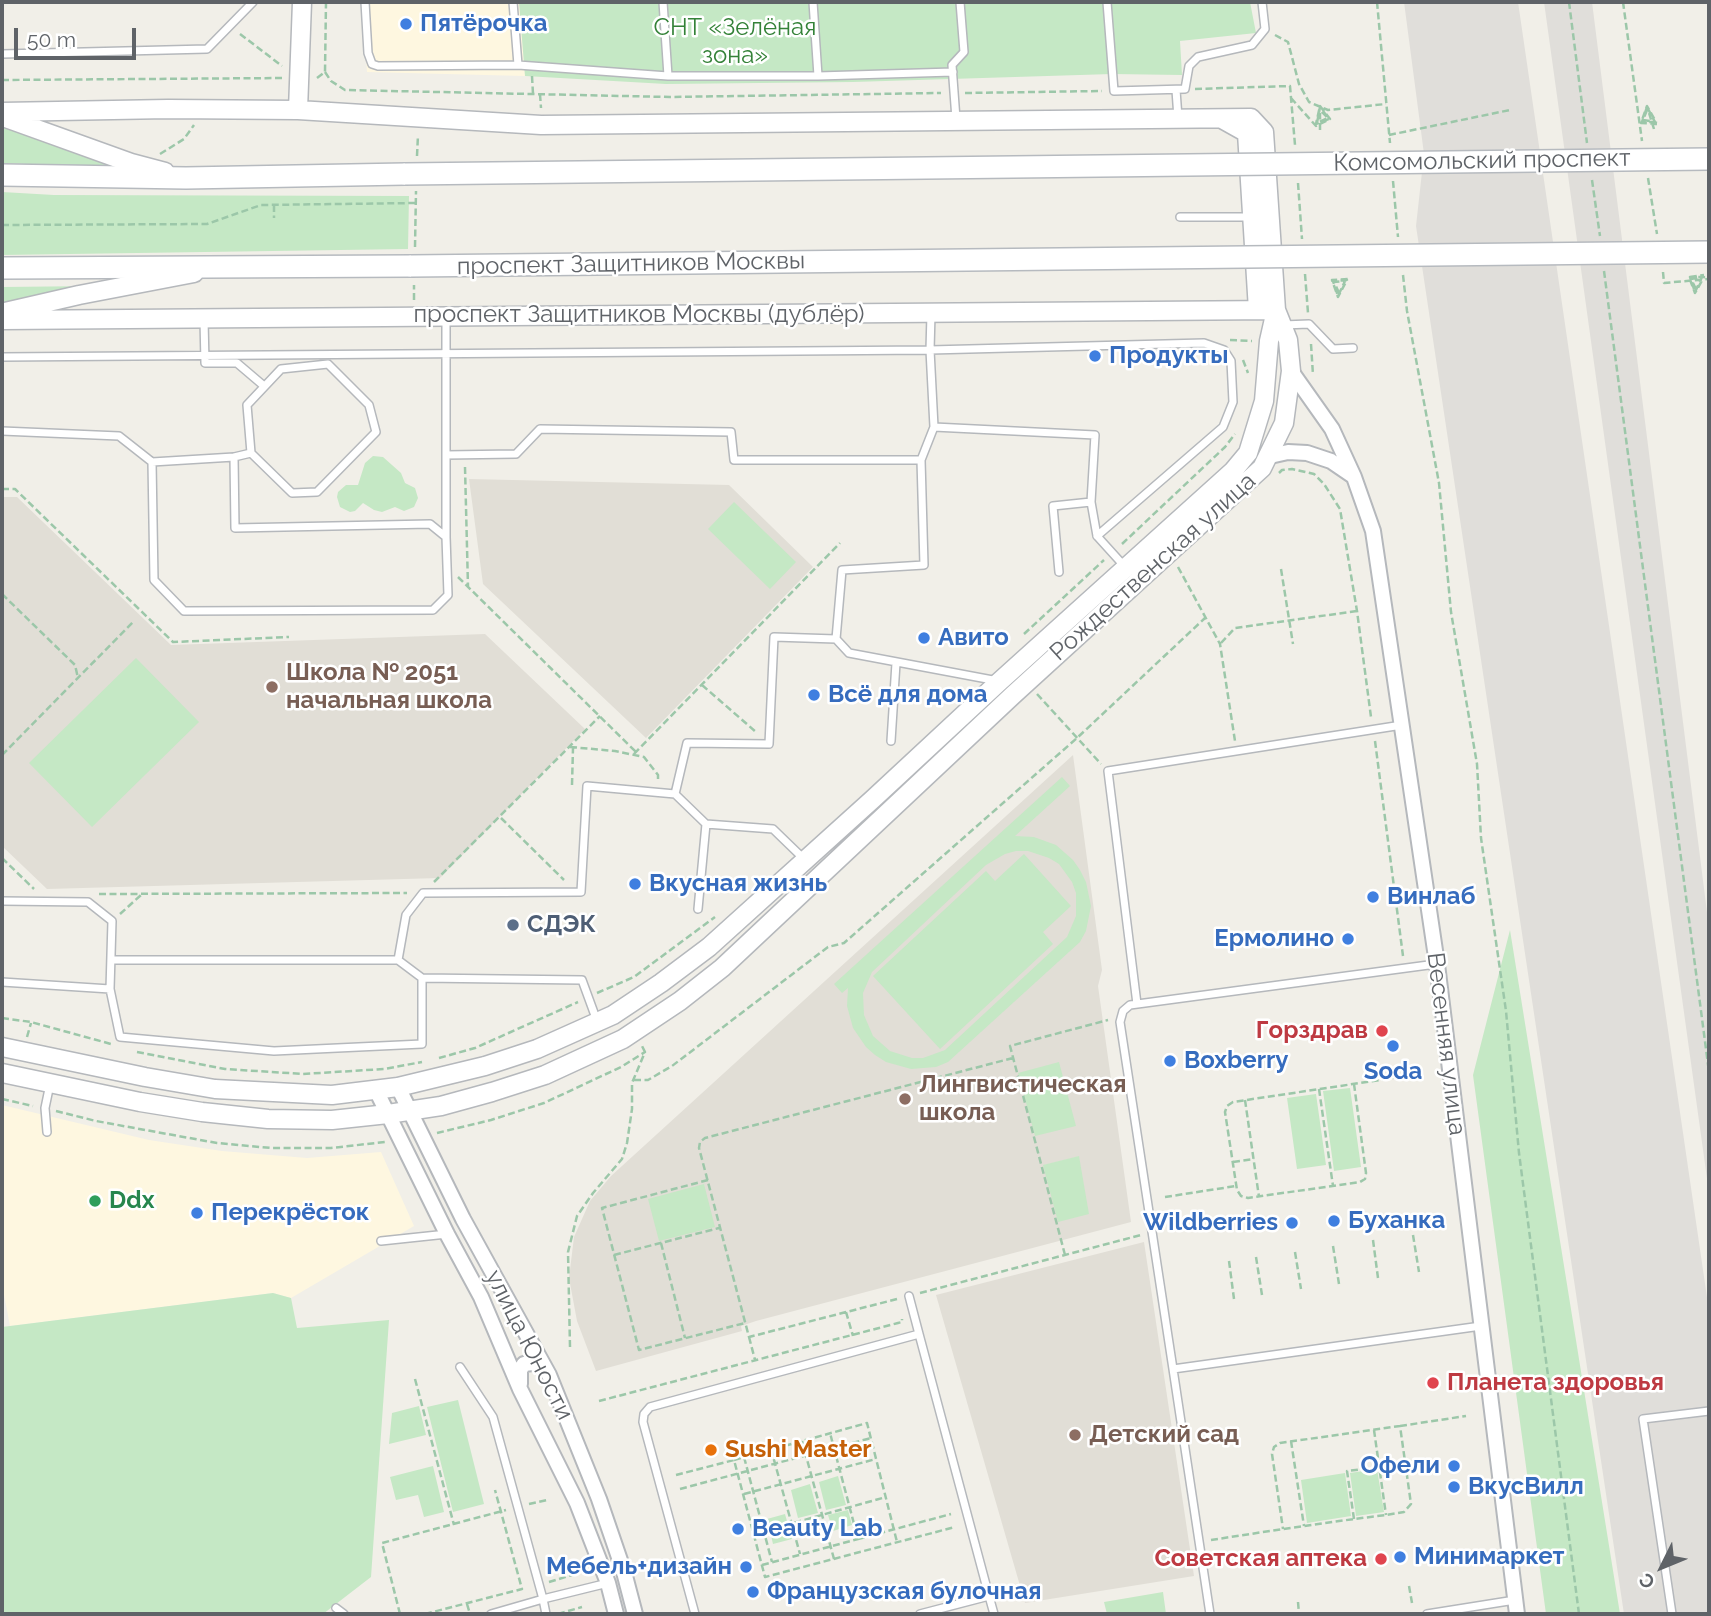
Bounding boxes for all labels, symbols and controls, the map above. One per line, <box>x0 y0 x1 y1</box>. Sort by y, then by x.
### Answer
place label: Пятёрочка <box>420 10 547 38</box>
scale bar <box>18 14 140 58</box>
park label: СНТ «Зелёная зона» <box>653 14 817 70</box>
marker: Пятёрочка <box>398 16 414 32</box>
text: 50 m <box>27 27 76 52</box>
street label: Комсомольский проспект <box>1333 144 1631 178</box>
street label: проспект Защитников Москвы <box>457 247 805 281</box>
street label: проспект Защитников Москвы (дублёр) <box>413 301 865 329</box>
place label: Продукты <box>1109 342 1228 370</box>
marker: Продукты <box>1087 348 1103 364</box>
street label: Рождественская улица <box>1044 467 1262 667</box>
place label: Авито <box>938 624 1009 652</box>
marker: Авито <box>916 630 932 646</box>
place label: Школа № 2051 начальная школа <box>286 659 492 715</box>
marker: Школа № 2051 начальная школа <box>264 679 280 695</box>
place label: Всё для дома <box>828 681 988 709</box>
marker: Всё для дома <box>806 687 822 703</box>
place label: Вкусная жизнь <box>649 870 827 898</box>
marker: Вкусная жизнь <box>627 876 643 892</box>
place label: Винлаб <box>1387 883 1475 911</box>
marker: Винлаб <box>1365 889 1381 905</box>
place label: СДЭК <box>527 911 596 939</box>
marker: СДЭК <box>505 917 521 933</box>
place label: Ермолино <box>1214 925 1334 953</box>
marker: Ермолино <box>1340 931 1356 947</box>
street label: Весенняя улица <box>1420 951 1472 1137</box>
place label: Горздрав <box>1256 1017 1368 1045</box>
marker: Горздрав <box>1374 1023 1390 1039</box>
marker: Soda <box>1385 1038 1401 1054</box>
place label: Boxberry <box>1184 1047 1288 1075</box>
marker: Boxberry <box>1162 1053 1178 1069</box>
place label: Soda <box>1364 1058 1422 1086</box>
place label: Лингвистическая школа <box>919 1071 1126 1127</box>
marker: Лингвистическая школа <box>897 1091 913 1107</box>
place label: Ddx <box>109 1187 154 1215</box>
marker: Ddx <box>87 1193 103 1209</box>
place label: Перекрёсток <box>211 1199 369 1227</box>
marker: Перекрёсток <box>189 1205 205 1221</box>
place label: Буханка <box>1348 1207 1445 1235</box>
place label: Wildberries <box>1143 1209 1278 1237</box>
marker: Буханка <box>1326 1213 1342 1229</box>
marker: Wildberries <box>1284 1215 1300 1231</box>
street label: улица Юности <box>479 1265 579 1425</box>
place label: Планета здоровья <box>1447 1369 1664 1397</box>
marker: Планета здоровья <box>1425 1375 1441 1391</box>
place label: Детский сад <box>1089 1421 1239 1449</box>
marker: Детский сад <box>1067 1427 1083 1443</box>
place label: Sushi Master <box>725 1436 872 1464</box>
marker: Sushi Master <box>703 1442 719 1458</box>
place label: Офели <box>1361 1452 1440 1480</box>
marker: Офели <box>1446 1458 1462 1474</box>
place label: ВкусВилл <box>1468 1473 1584 1501</box>
marker: ВкусВилл <box>1446 1479 1462 1495</box>
place label: Beauty Lab <box>752 1515 882 1543</box>
marker: Beauty Lab <box>730 1521 746 1537</box>
north arrow <box>1627 1532 1697 1602</box>
place label: Минимаркет <box>1414 1543 1565 1571</box>
place label: Советская аптека <box>1154 1545 1367 1573</box>
marker: Минимаркет <box>1392 1549 1408 1565</box>
marker: Советская аптека <box>1373 1551 1389 1567</box>
place label: Мебель+дизайн <box>546 1553 732 1581</box>
marker: Мебель+дизайн <box>738 1559 754 1575</box>
text: С <box>1634 1569 1659 1594</box>
place label: Французская булочная <box>767 1578 1041 1606</box>
marker: Французская булочная <box>745 1584 761 1600</box>

